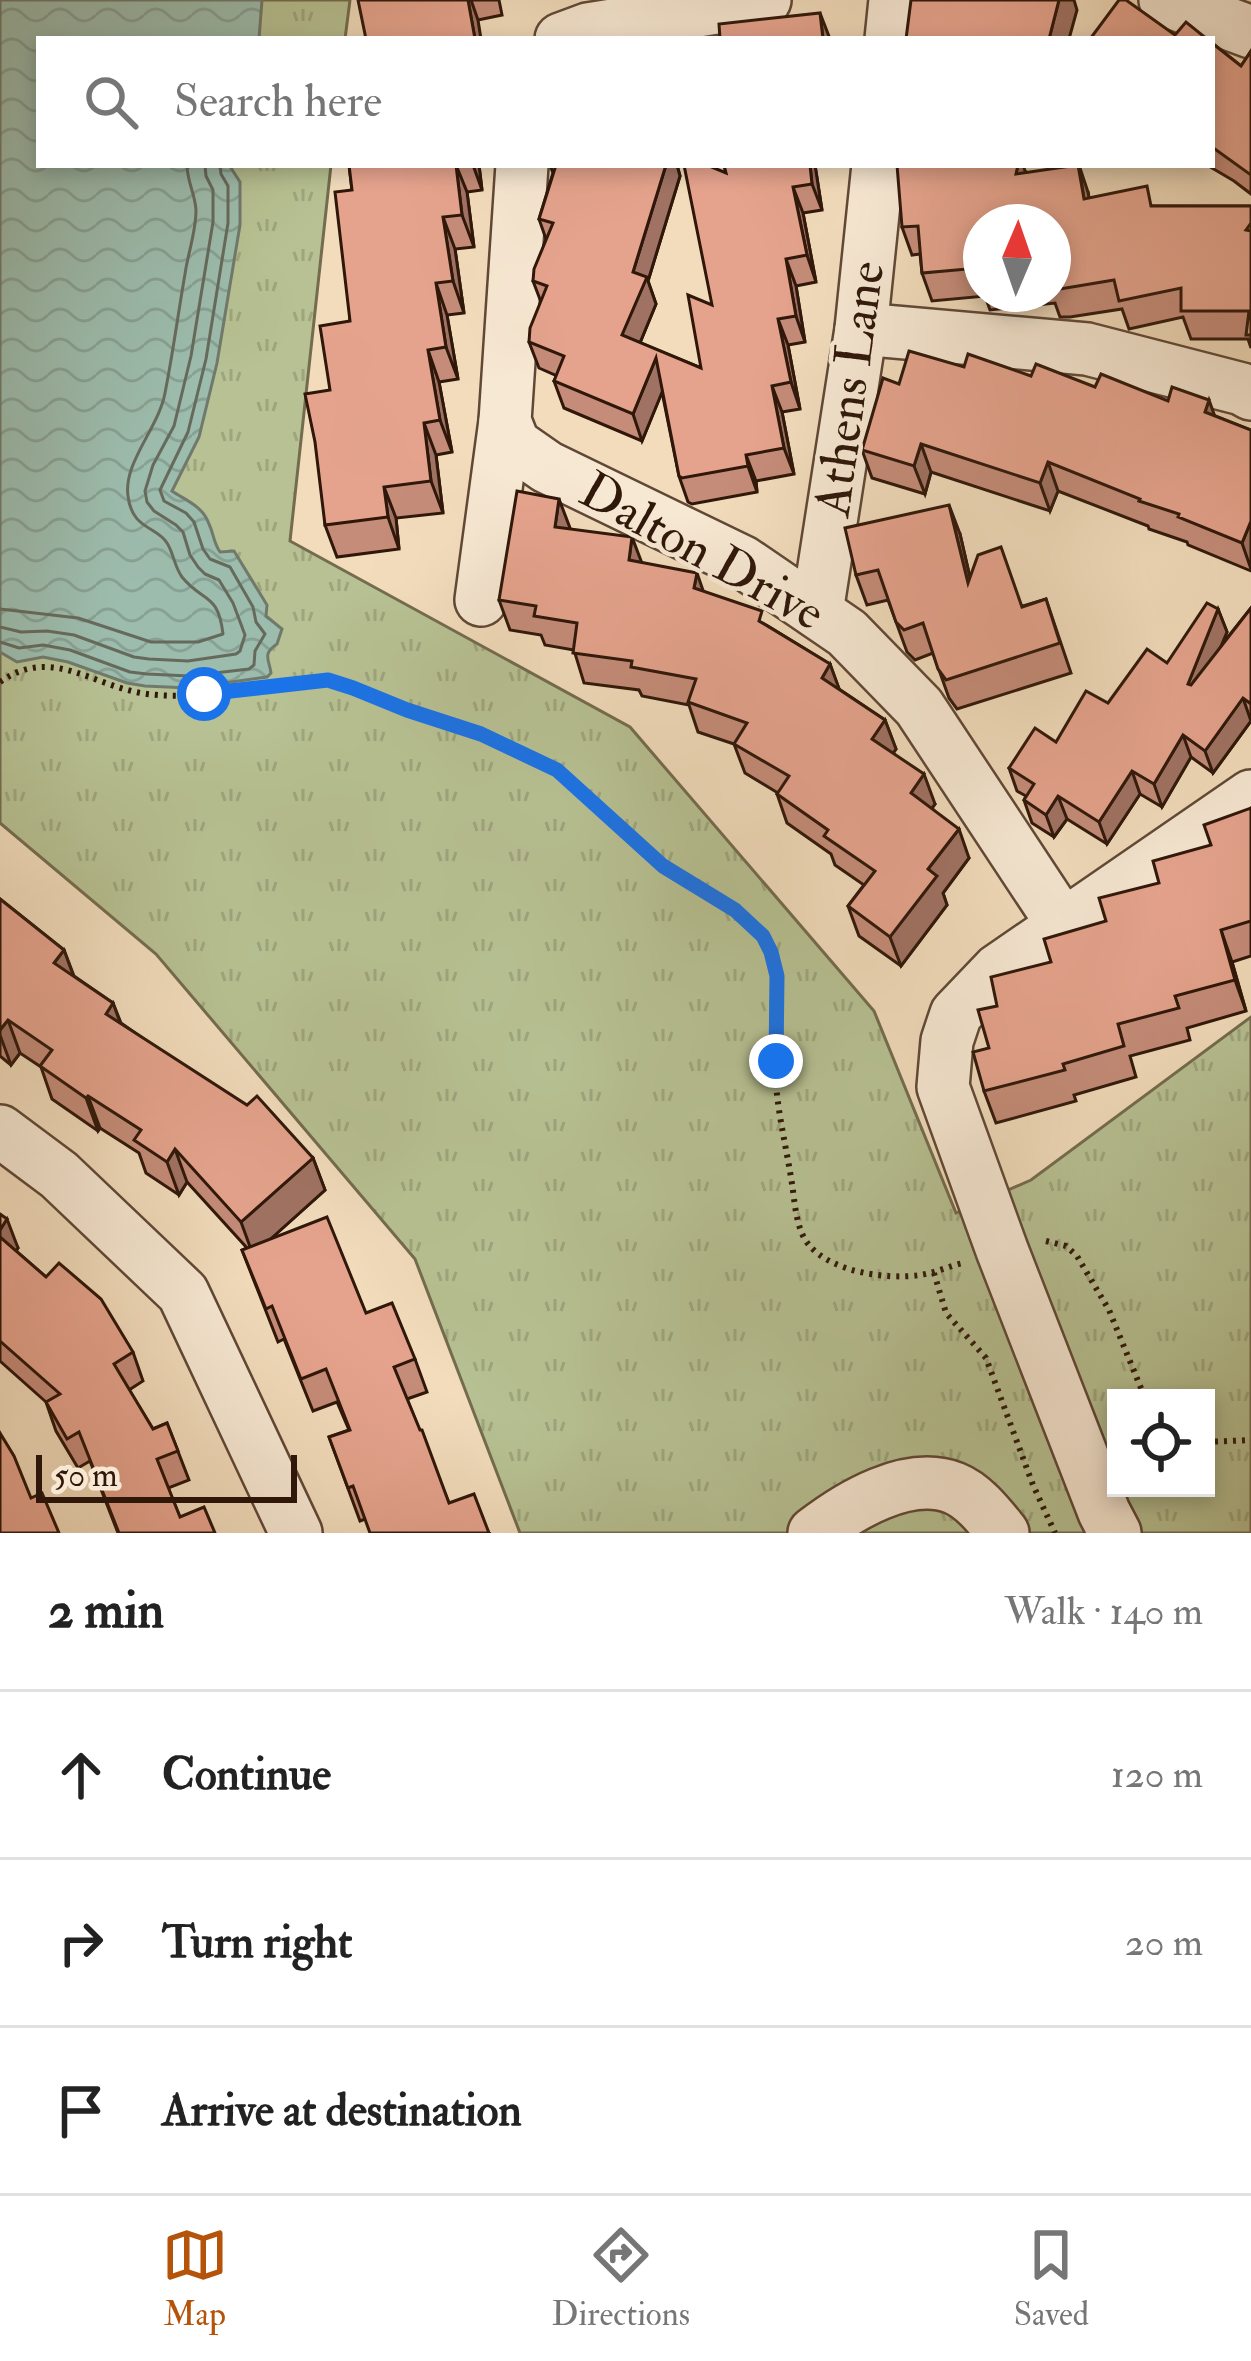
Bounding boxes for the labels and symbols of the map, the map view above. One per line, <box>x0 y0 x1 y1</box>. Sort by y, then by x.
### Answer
north arrow <box>963 204 1071 312</box>
street label: Athens Lane <box>800 257 900 522</box>
street label: Dalton Drive <box>568 459 836 645</box>
route start <box>177 667 231 721</box>
route end <box>749 1034 803 1088</box>
scale bar <box>36 1449 297 1502</box>

